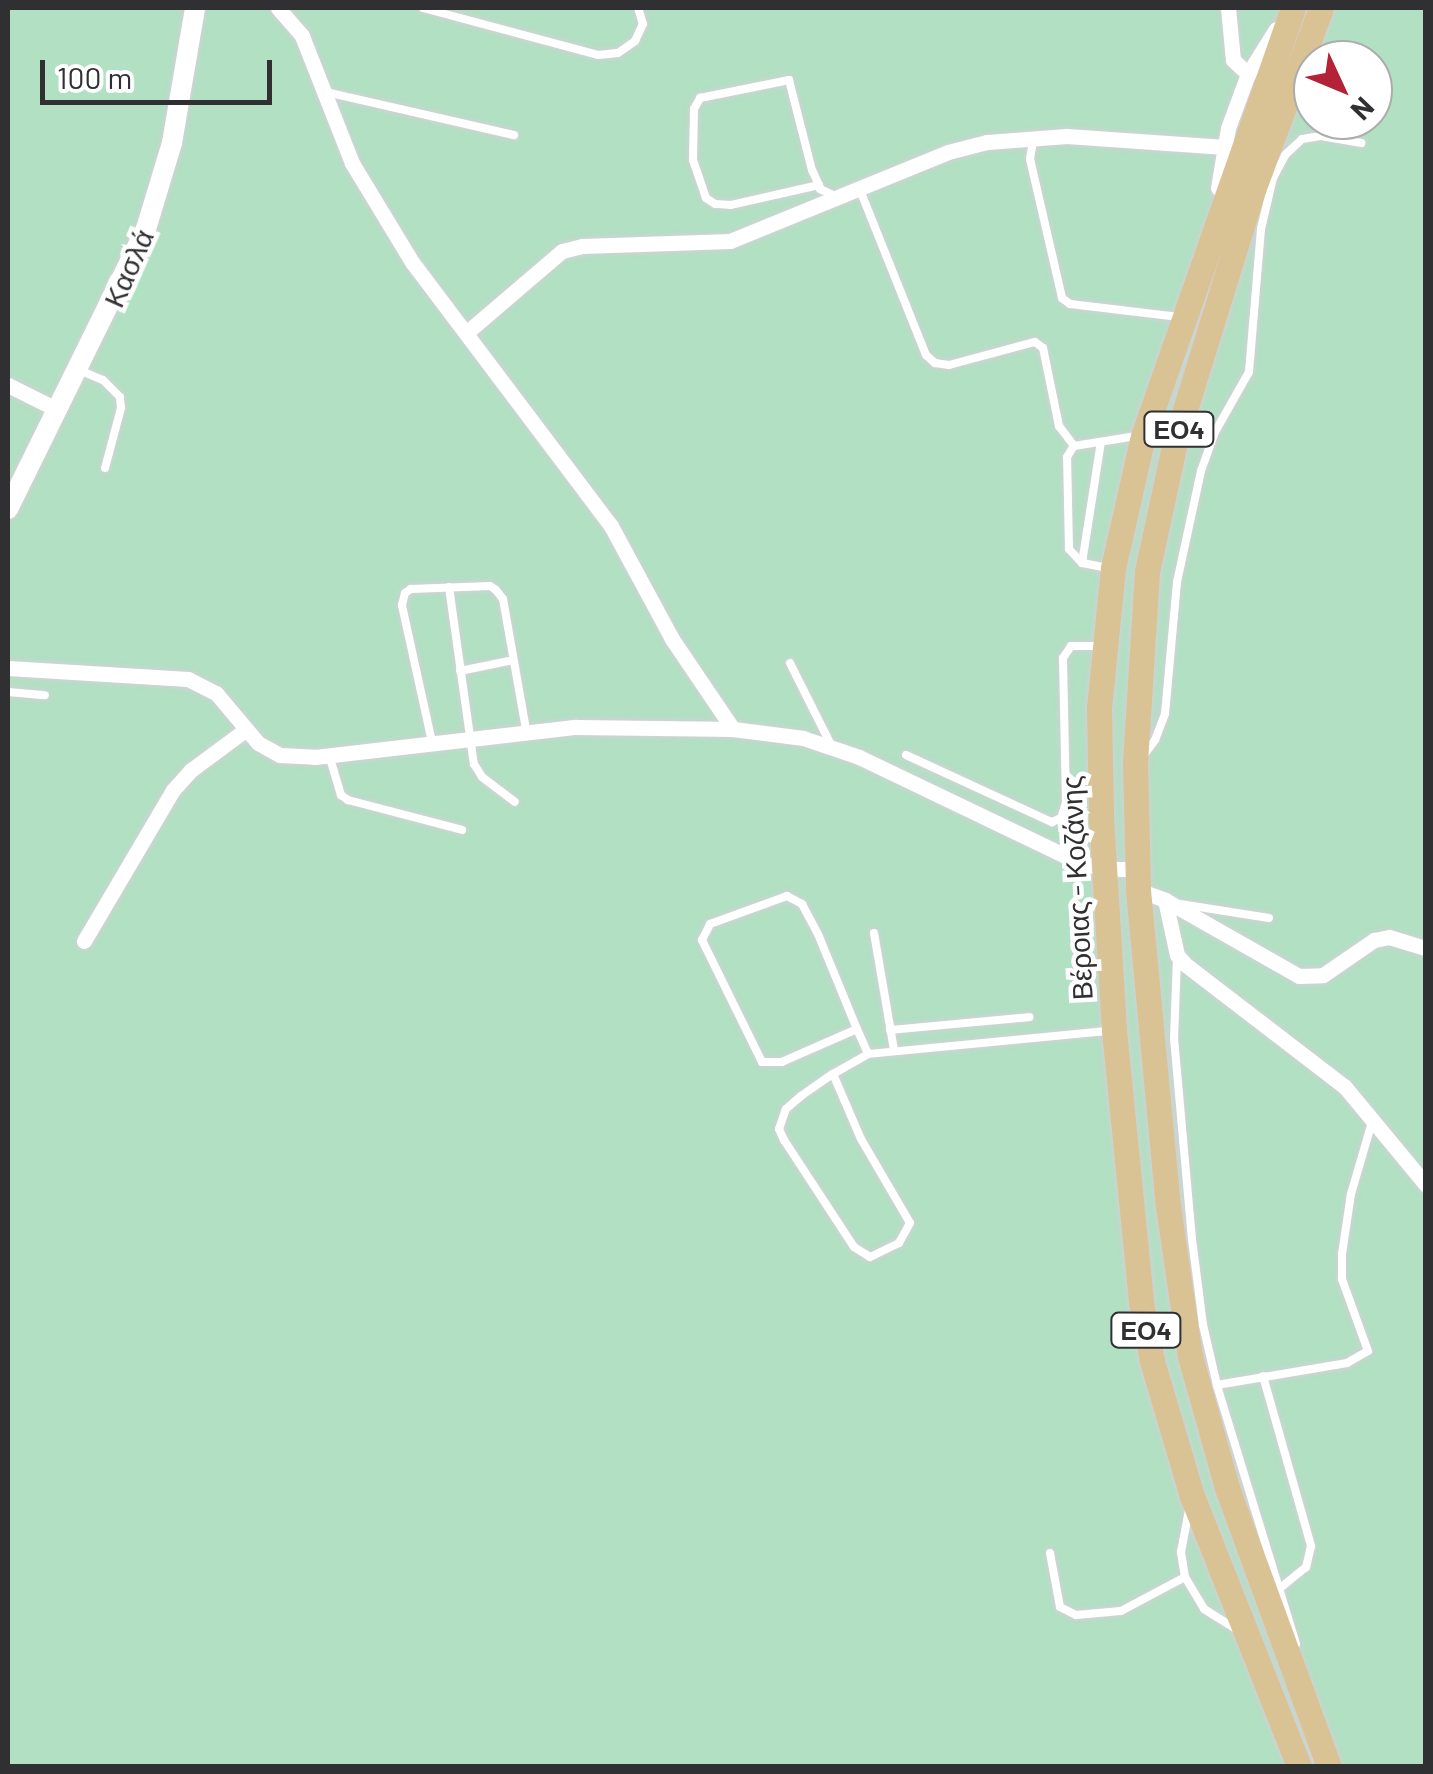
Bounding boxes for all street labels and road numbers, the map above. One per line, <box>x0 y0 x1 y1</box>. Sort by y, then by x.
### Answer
street label: Κασλά <box>96 224 160 312</box>
road number: ΕΟ4 <box>1142 409 1216 449</box>
street label: Βέροιας - Κοζάνης <box>1053 775 1099 1001</box>
road number: ΕΟ4 <box>1108 1310 1184 1350</box>

